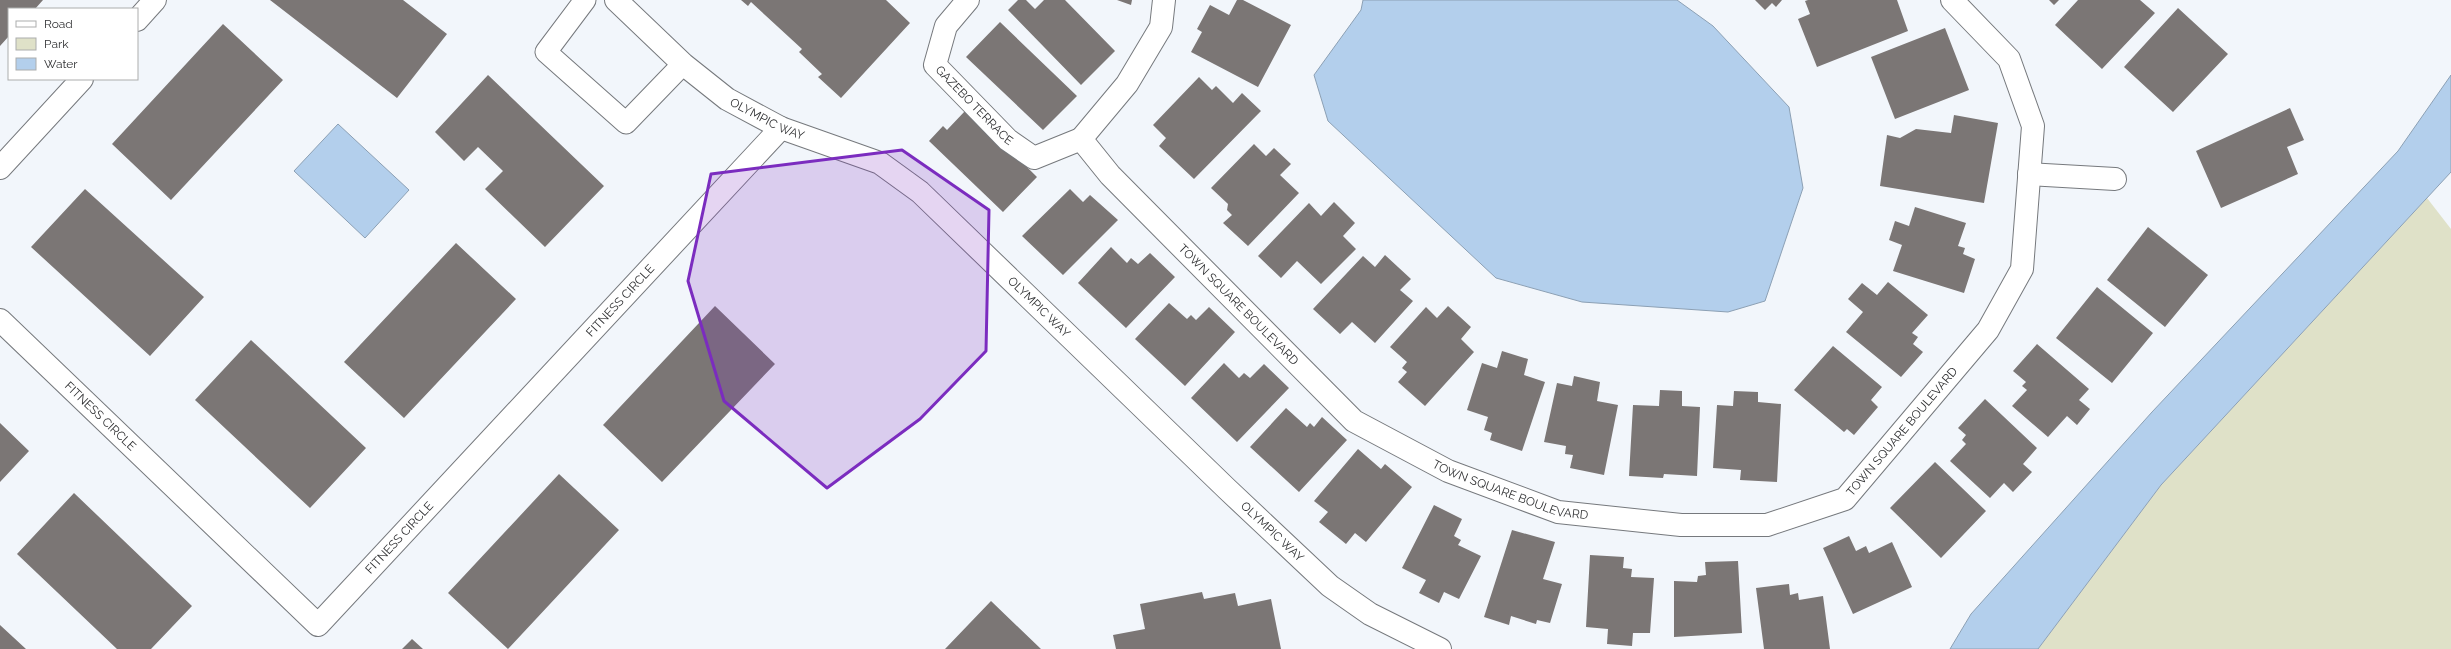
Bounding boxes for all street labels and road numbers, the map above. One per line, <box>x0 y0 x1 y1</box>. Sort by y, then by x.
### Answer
street label: GAZEBO TERRACE <box>933 63 1015 148</box>
street label: OLYMPIC WAY <box>728 95 807 143</box>
street label: TOWN SQUARE BOULEVARD <box>1176 241 1302 368</box>
street label: FITNESS CIRCLE <box>583 262 657 339</box>
street label: OLYMPIC WAY <box>1005 274 1073 340</box>
street label: TOWN SQUARE BOULEVARD <box>1844 364 1961 499</box>
street label: FITNESS CIRCLE <box>62 379 139 454</box>
street label: TOWN SQUARE BOULEVARD <box>1430 457 1589 522</box>
street label: FITNESS CIRCLE <box>362 499 436 577</box>
street label: OLYMPIC WAY <box>1238 499 1307 565</box>

